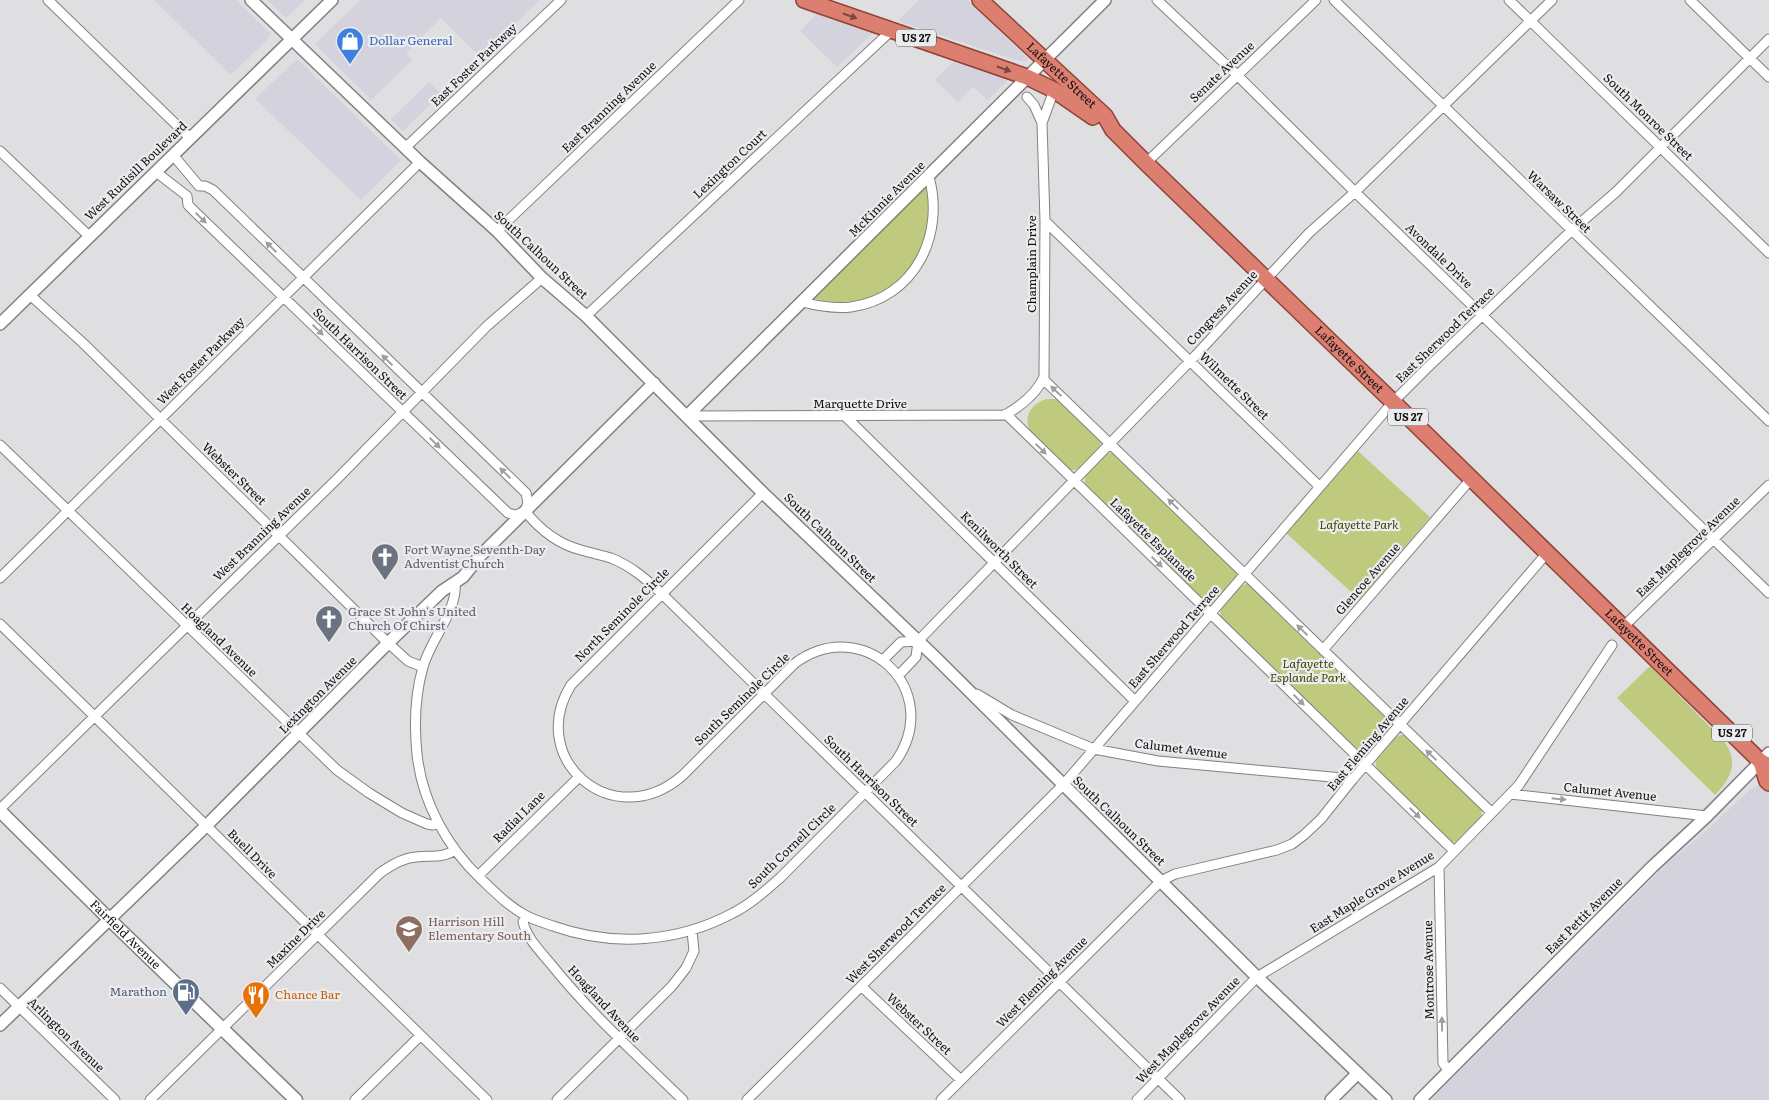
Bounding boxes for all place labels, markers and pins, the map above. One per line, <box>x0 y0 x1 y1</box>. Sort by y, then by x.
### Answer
shop icon: Dollar General <box>335 26 365 65</box>
place label: Dollar General <box>369 31 453 49</box>
place label: Fort Wayne Seventh-Day Adventist Church <box>404 540 546 572</box>
church icon: Fort Wayne Seventh-Day Adventist Church <box>370 542 400 581</box>
place label: Grace St John's United Church Of Chirst <box>348 602 477 634</box>
church icon: Grace St John's United Church Of Chirst <box>314 604 344 643</box>
place label: Harrison Hill Elementary South <box>428 912 531 944</box>
school or university icon: Harrison Hill Elementary South <box>394 914 424 953</box>
fuel station icon: Marathon <box>171 977 201 1016</box>
restaurant icon: Chance Bar <box>241 980 271 1019</box>
place label: Marathon <box>109 982 167 1000</box>
place label: Chance Bar <box>275 985 340 1003</box>

